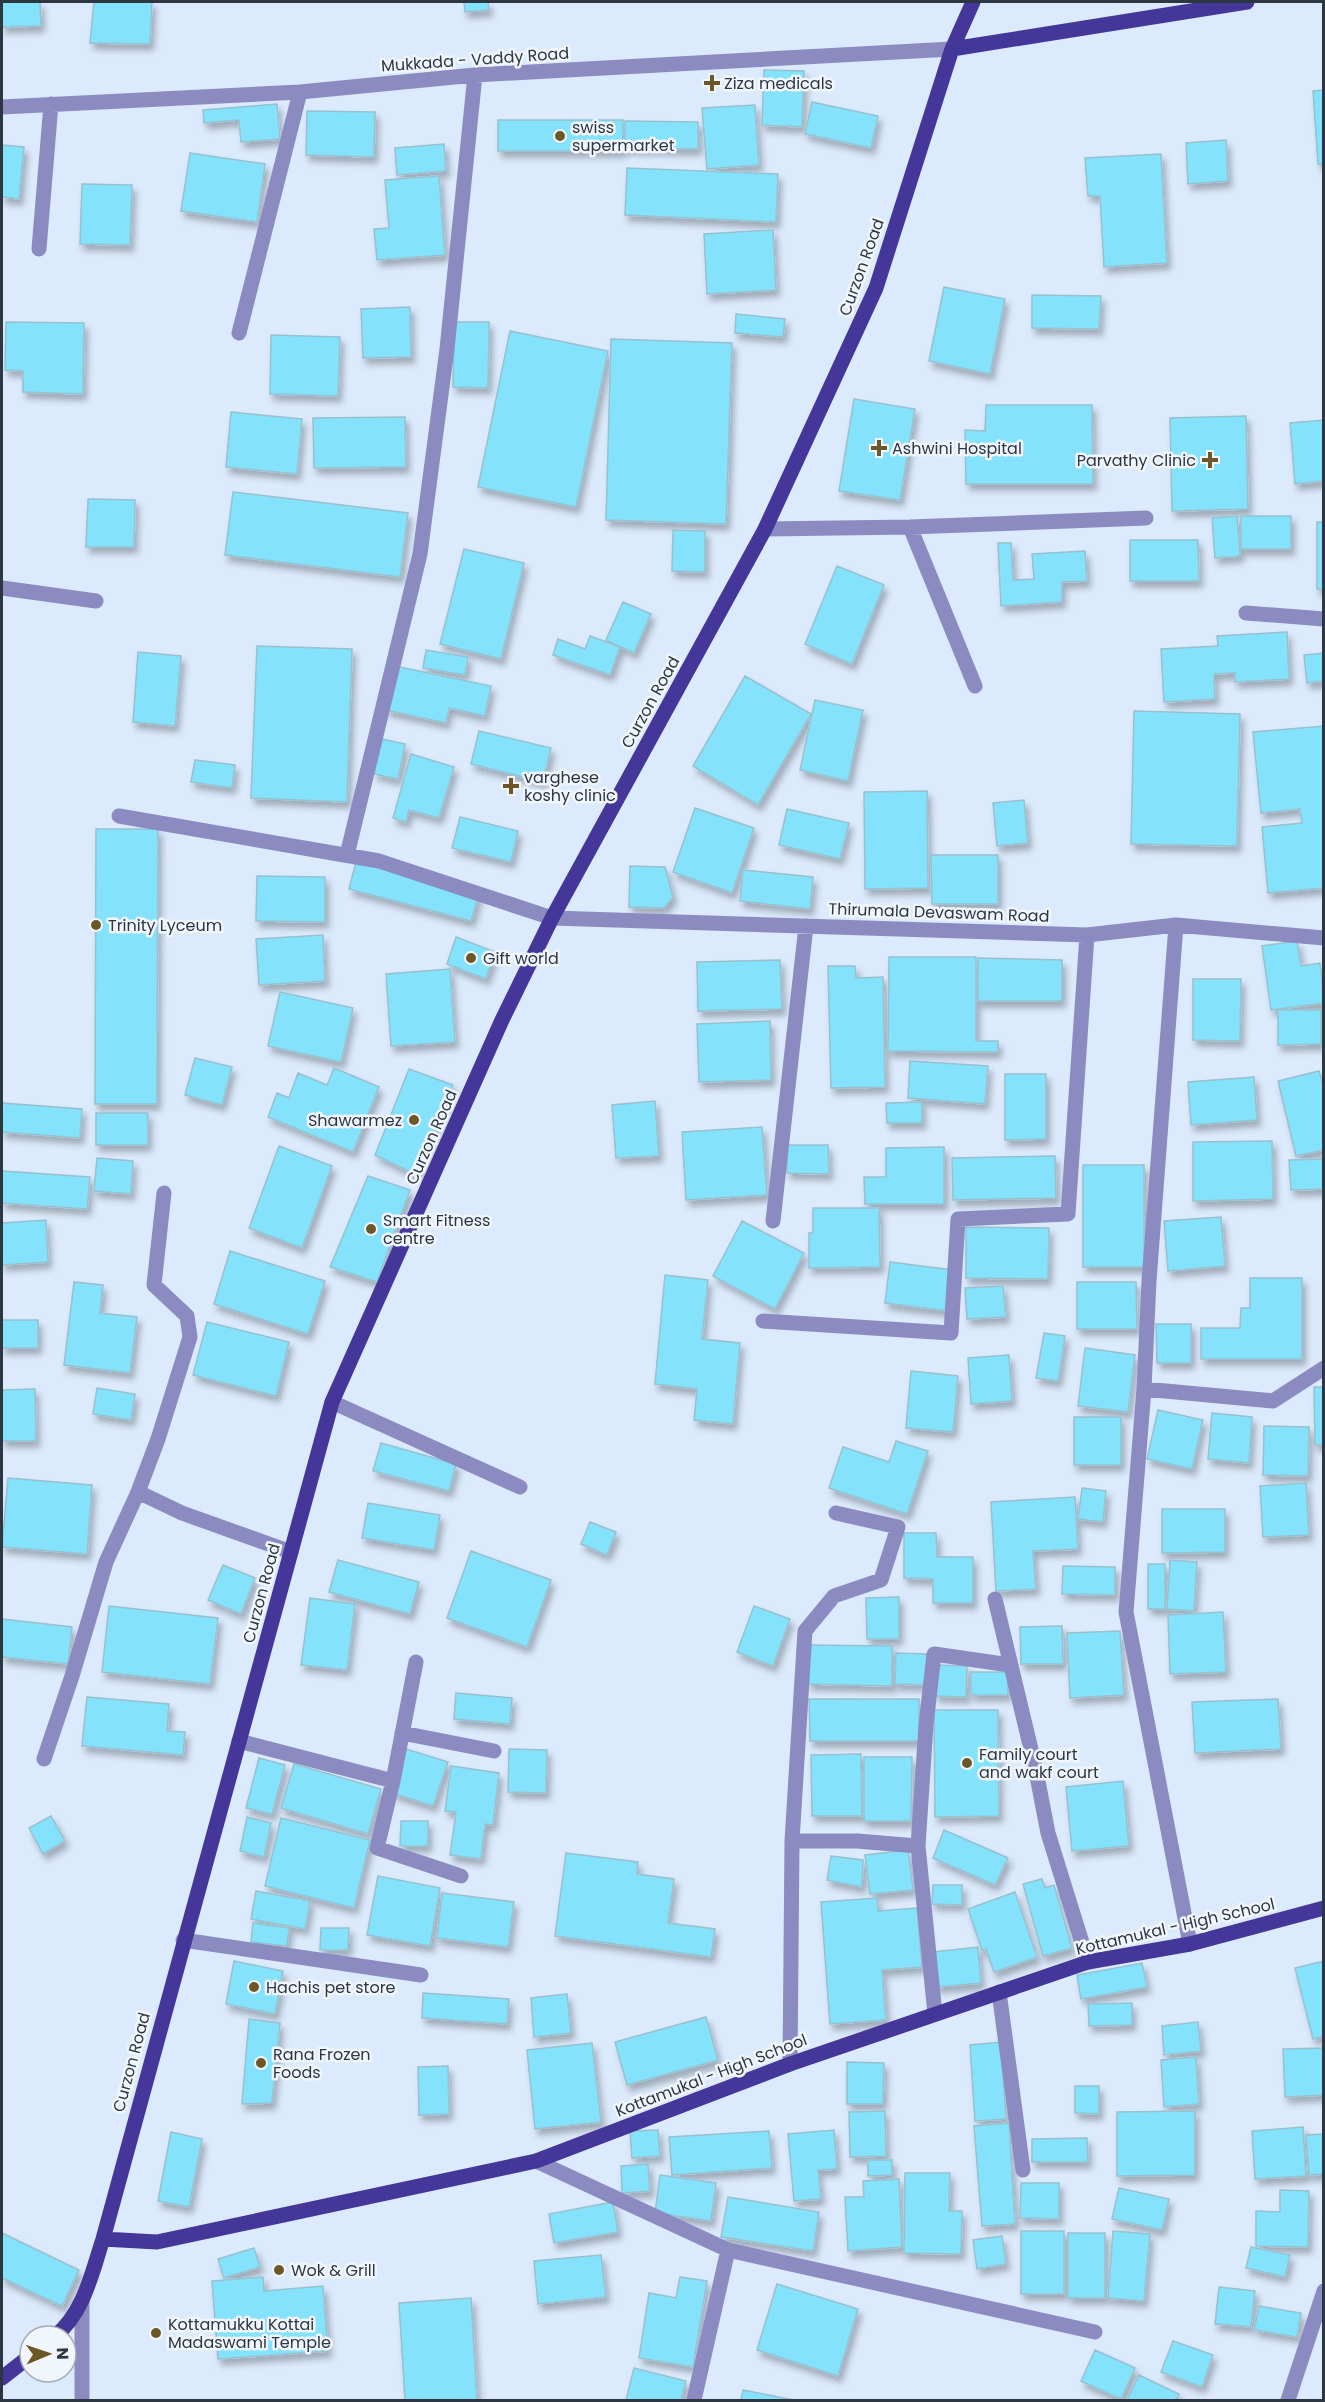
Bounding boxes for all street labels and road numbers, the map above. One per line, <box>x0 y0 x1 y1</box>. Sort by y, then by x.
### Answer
street label: Mukkada - Vaddy Road <box>380 41 570 78</box>
street label: Curzon Road <box>833 215 890 319</box>
street label: Curzon Road <box>616 652 685 753</box>
street label: Thirumala Devaswam Road <box>828 897 1050 928</box>
street label: Curzon Road <box>400 1086 463 1189</box>
street label: Curzon Road <box>237 1541 286 1645</box>
street label: Kottamukal - High School <box>1073 1892 1277 1961</box>
street label: Curzon Road <box>107 2010 156 2114</box>
street label: Kottamukal - High School <box>612 2028 810 2123</box>

